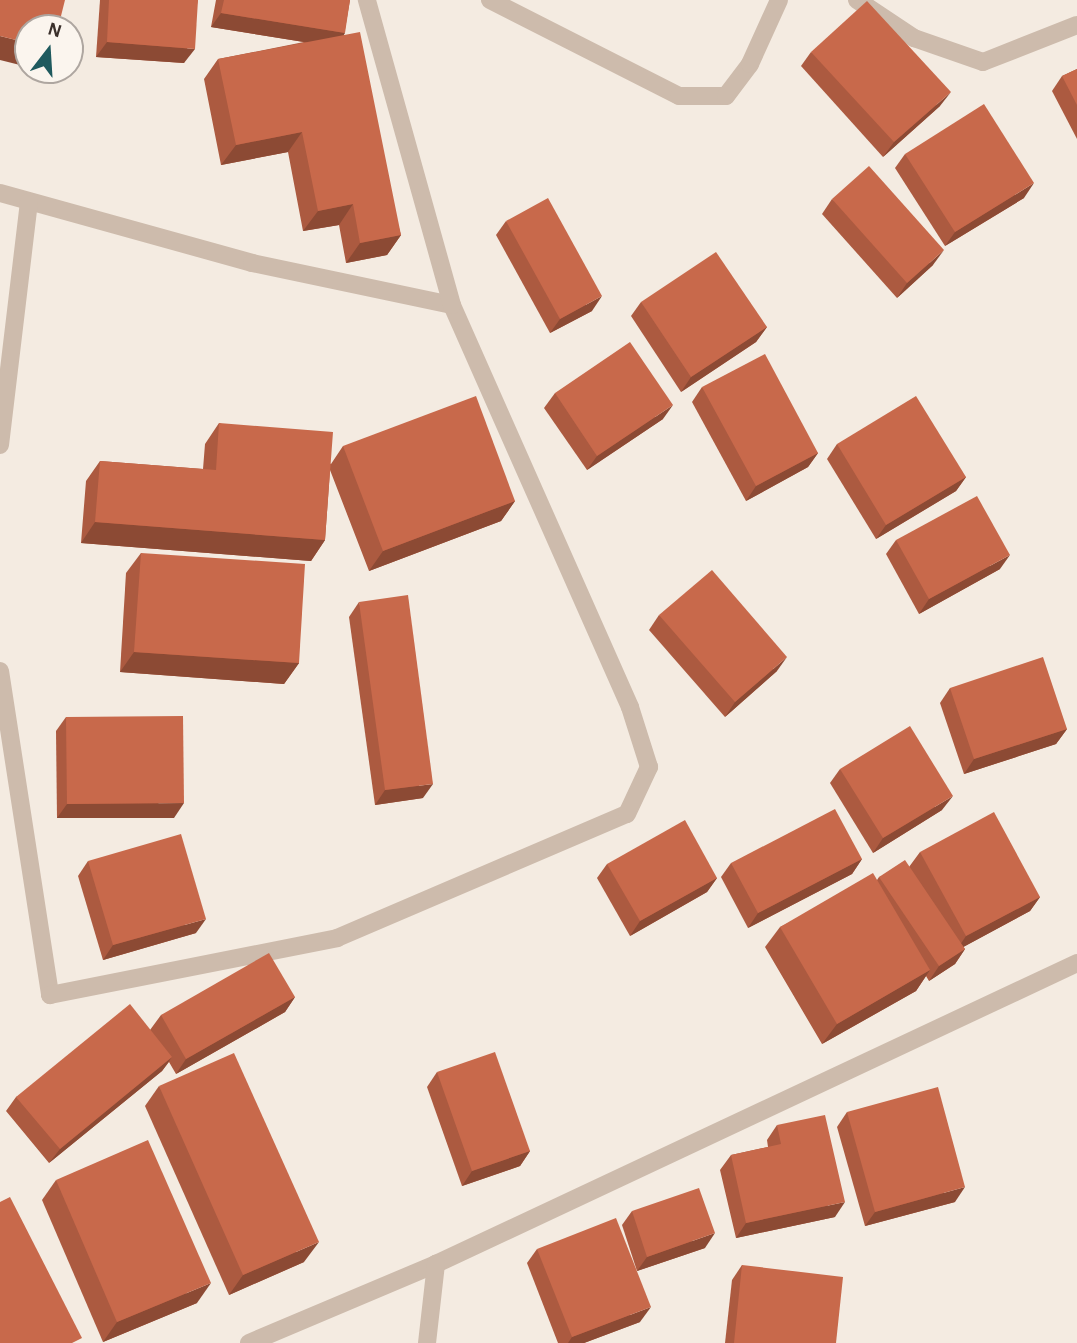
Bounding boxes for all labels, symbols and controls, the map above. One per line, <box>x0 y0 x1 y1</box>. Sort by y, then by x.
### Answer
north arrow <box>14 14 84 84</box>
text: N <box>46 19 64 41</box>

